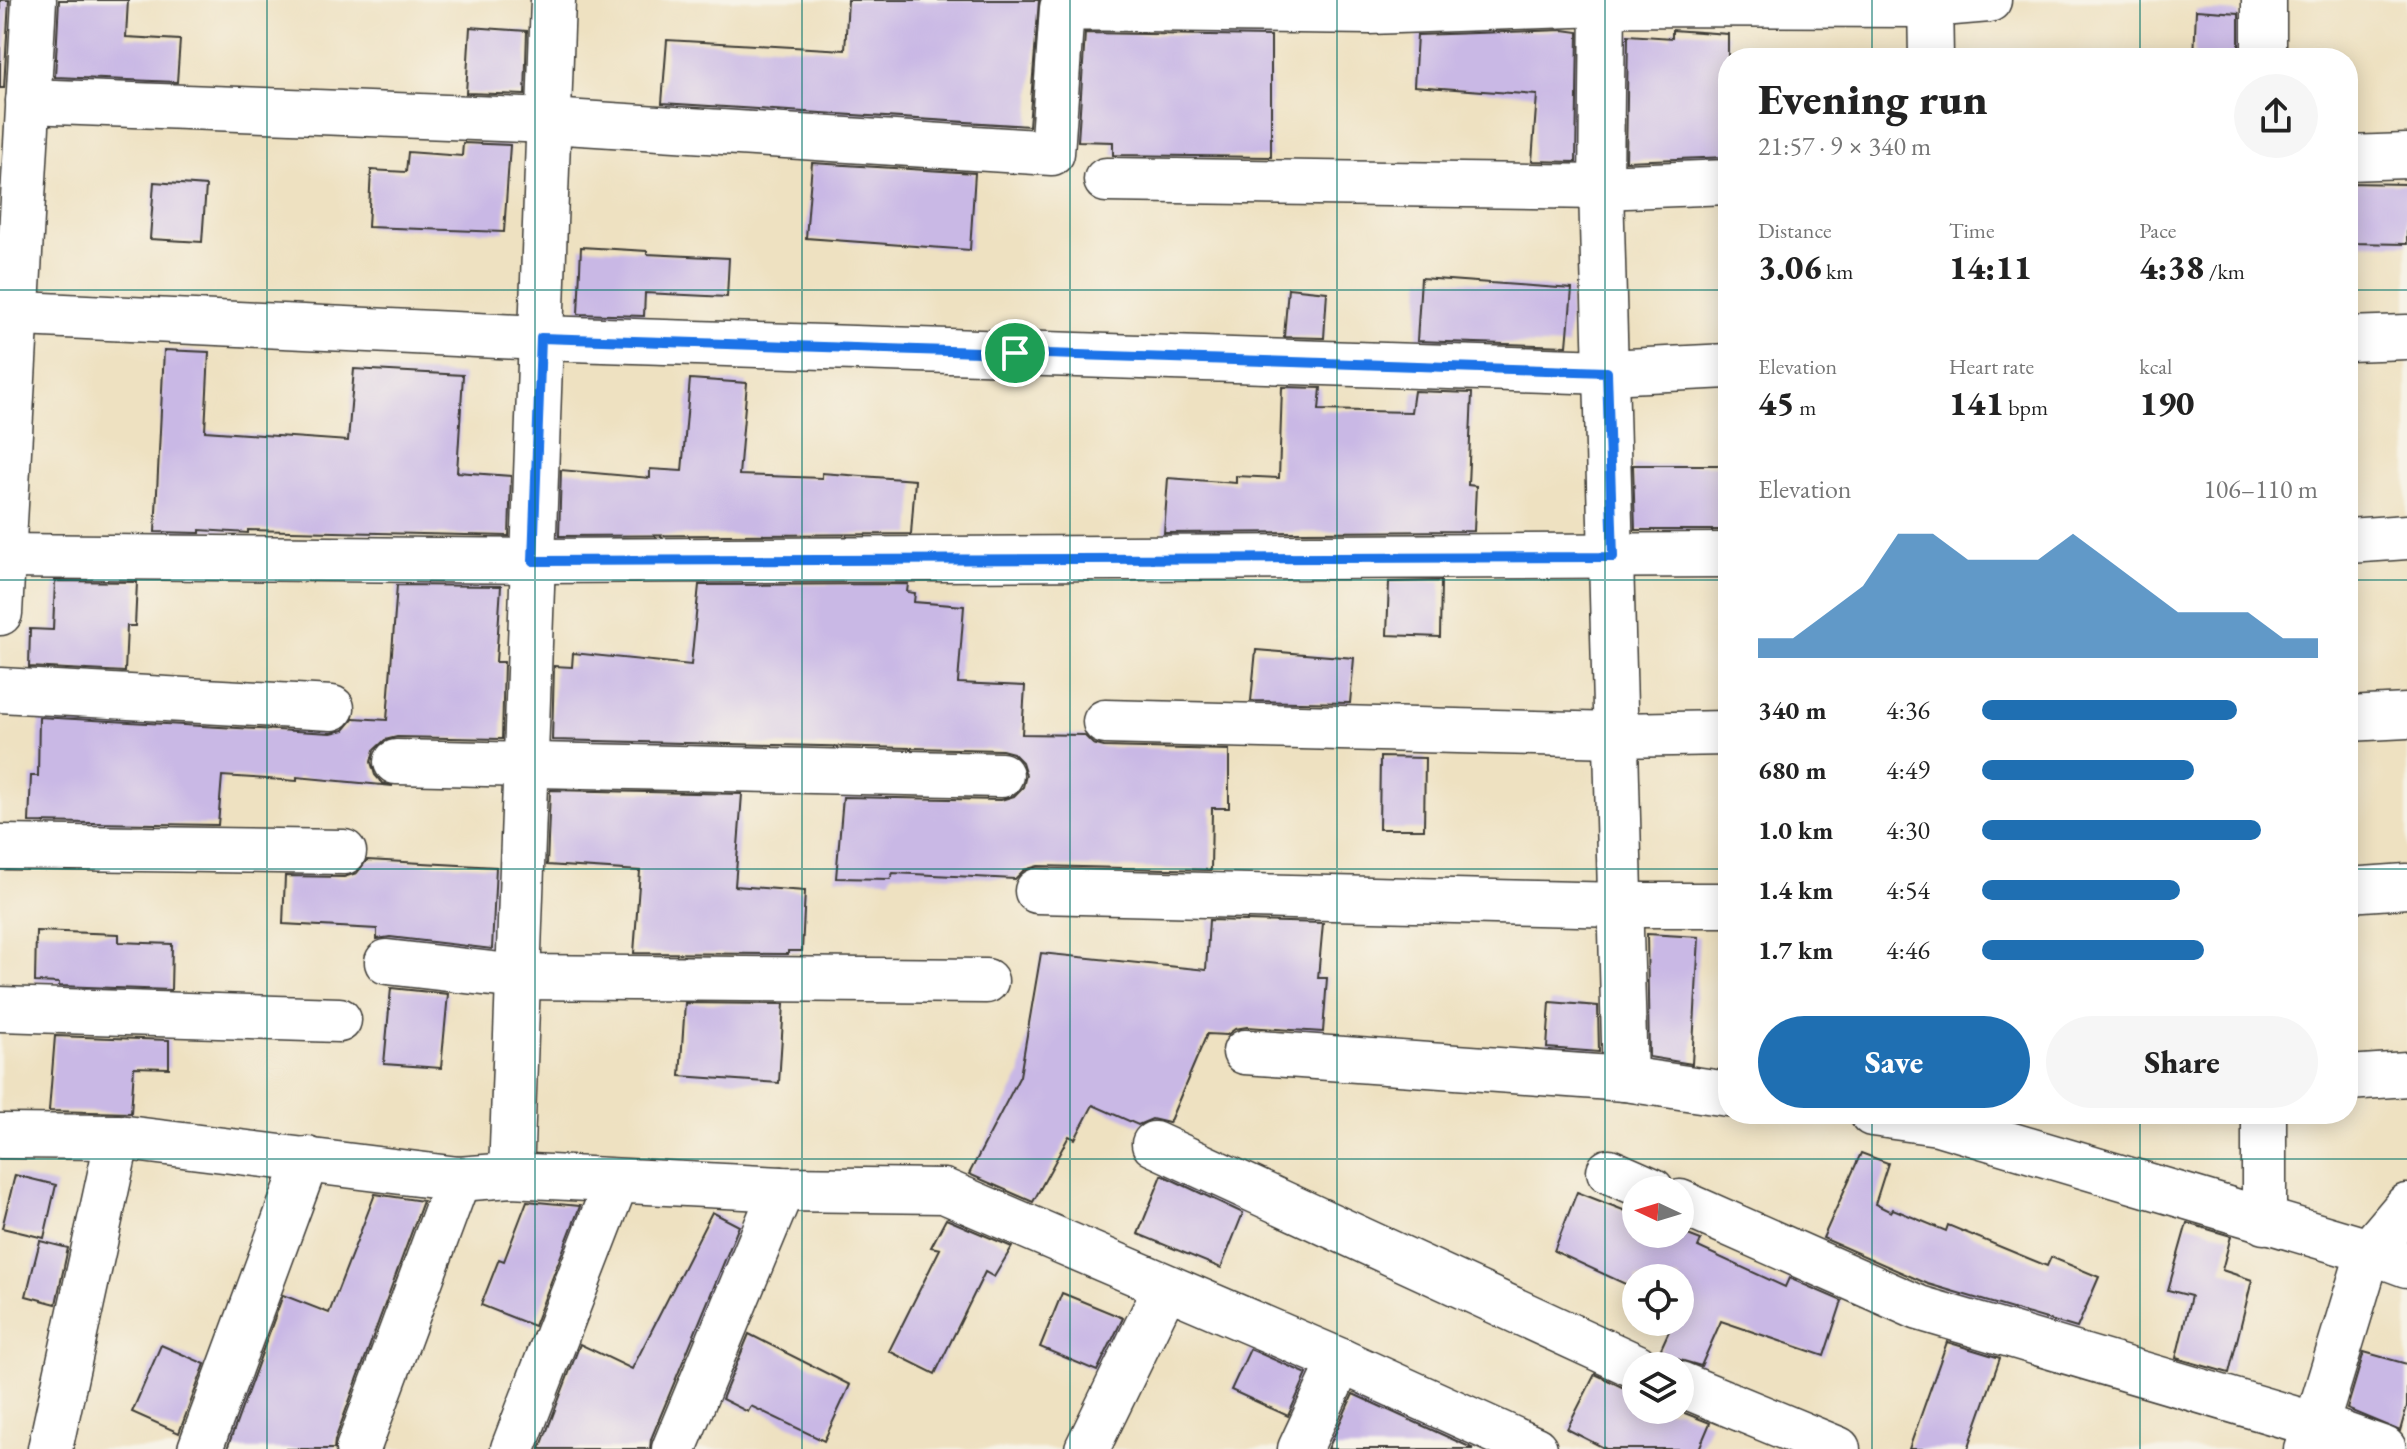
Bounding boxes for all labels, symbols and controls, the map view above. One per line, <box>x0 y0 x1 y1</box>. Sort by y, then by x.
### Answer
text: Evening run <box>1758 70 1988 127</box>
button: share <box>2234 74 2318 158</box>
text: 21:57 · 9 × 340 m <box>1758 129 1931 163</box>
text: Distance <box>1758 216 1831 245</box>
text: Time <box>1949 216 1994 245</box>
text: Pace <box>2139 216 2176 245</box>
text: 3.06 <box>1758 245 1822 289</box>
text: 14:11 <box>1949 245 2032 289</box>
text: 4:38 <box>2139 245 2204 289</box>
text: km <box>1822 257 1853 286</box>
text: /km <box>2204 257 2245 286</box>
pin <box>981 319 1049 387</box>
icon: arrive <box>993 331 1037 375</box>
text: Elevation <box>1758 352 1837 381</box>
text: Heart rate <box>1949 352 2034 381</box>
text: kcal <box>2139 352 2172 381</box>
text: 45 <box>1758 381 1795 425</box>
text: 141 <box>1949 381 2004 425</box>
text: 190 <box>2139 381 2194 425</box>
text: m <box>1795 393 1816 422</box>
text: bpm <box>2004 393 2048 422</box>
text: Elevation <box>1758 472 1852 506</box>
text: 106–110 m <box>2203 472 2318 506</box>
text: 340 m <box>1758 693 1826 727</box>
text: 4:36 <box>1886 693 1930 727</box>
text: 680 m <box>1758 753 1826 787</box>
text: 4:49 <box>1886 753 1930 787</box>
text: 1.0 km <box>1758 813 1833 847</box>
text: 4:30 <box>1886 813 1930 847</box>
text: 1.4 km <box>1758 873 1833 907</box>
text: 4:54 <box>1886 873 1930 907</box>
text: 1.7 km <box>1758 933 1833 967</box>
text: 4:46 <box>1886 933 1930 967</box>
button: Save <box>1758 1016 2030 1108</box>
button: Share <box>2046 1016 2318 1108</box>
north arrow <box>1622 1176 1694 1248</box>
map controls <box>1622 1176 1694 1424</box>
button: locate <box>1622 1264 1694 1336</box>
button: layers <box>1622 1352 1694 1424</box>

